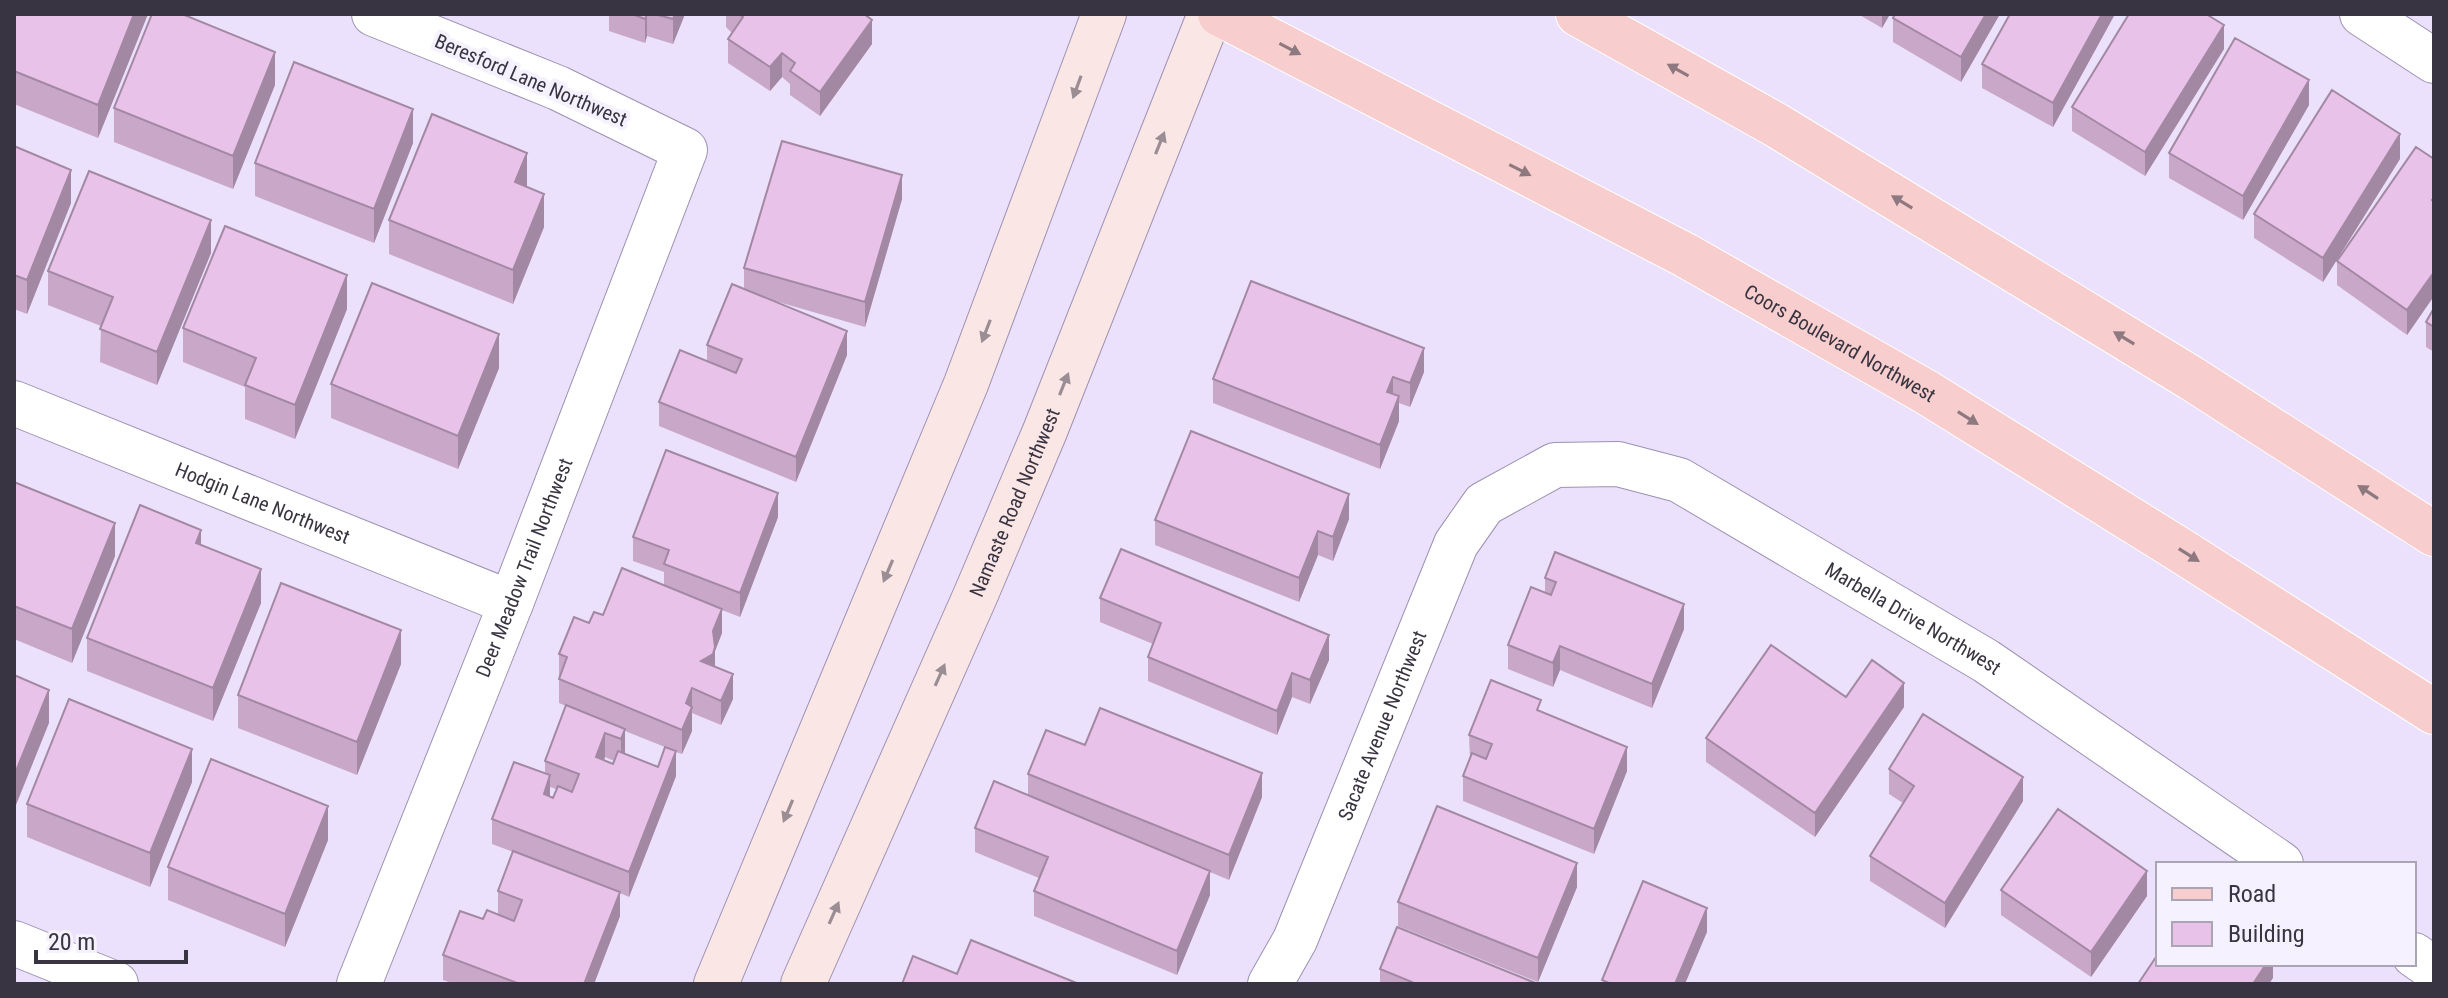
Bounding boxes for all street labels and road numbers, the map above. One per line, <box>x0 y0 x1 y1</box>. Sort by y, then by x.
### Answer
street label: Beresford Lane Northwest <box>431 29 631 131</box>
street label: Coors Boulevard Northwest <box>1740 279 1940 407</box>
street label: Namaste Road Northwest <box>964 405 1065 600</box>
street label: Deer Meadow Trail Northwest <box>471 455 578 681</box>
street label: Hodgin Lane Northwest <box>172 457 353 549</box>
street label: Marbella Drive Northwest <box>1821 557 2006 680</box>
street label: Sacate Avenue Northwest <box>1333 627 1432 824</box>

